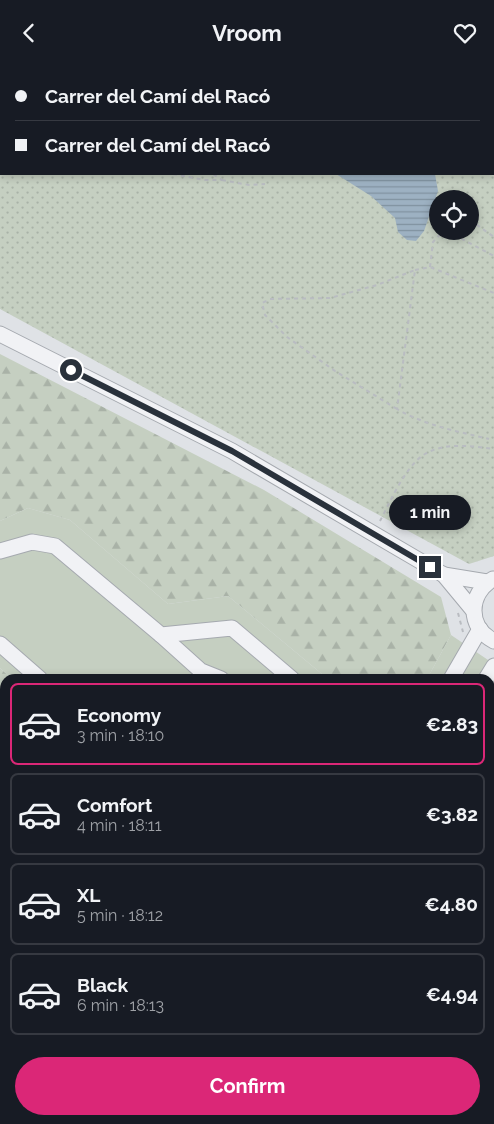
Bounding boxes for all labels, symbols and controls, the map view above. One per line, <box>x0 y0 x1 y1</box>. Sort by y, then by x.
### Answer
icon: back <box>15 19 43 47</box>
icon: heart <box>451 19 479 47</box>
text: Vroom <box>212 20 282 46</box>
text: Carrer del Camí del Racó <box>45 85 270 107</box>
text: Carrer del Camí del Racó <box>45 134 270 156</box>
map controls <box>429 190 479 240</box>
button: locate <box>429 190 479 240</box>
route start <box>60 359 82 381</box>
callout: 1 min <box>389 495 471 529</box>
text: 1 min <box>410 503 450 522</box>
route end <box>419 556 441 578</box>
icon: car <box>17 702 62 747</box>
text: Economy <box>77 704 161 726</box>
text: €2.83 <box>426 713 478 735</box>
text: 3 min · 18:10 <box>77 726 164 745</box>
icon: car <box>17 792 62 837</box>
text: Comfort <box>77 794 152 816</box>
text: €3.82 <box>426 803 478 825</box>
text: 4 min · 18:11 <box>77 816 162 835</box>
icon: car <box>17 882 62 927</box>
text: XL <box>77 884 100 906</box>
text: €4.80 <box>425 893 478 915</box>
text: 5 min · 18:12 <box>77 906 163 925</box>
icon: car <box>17 972 62 1017</box>
text: Black <box>77 974 128 996</box>
text: €4.94 <box>426 983 478 1005</box>
text: 6 min · 18:13 <box>77 996 164 1015</box>
button: Confirm <box>15 1057 480 1115</box>

